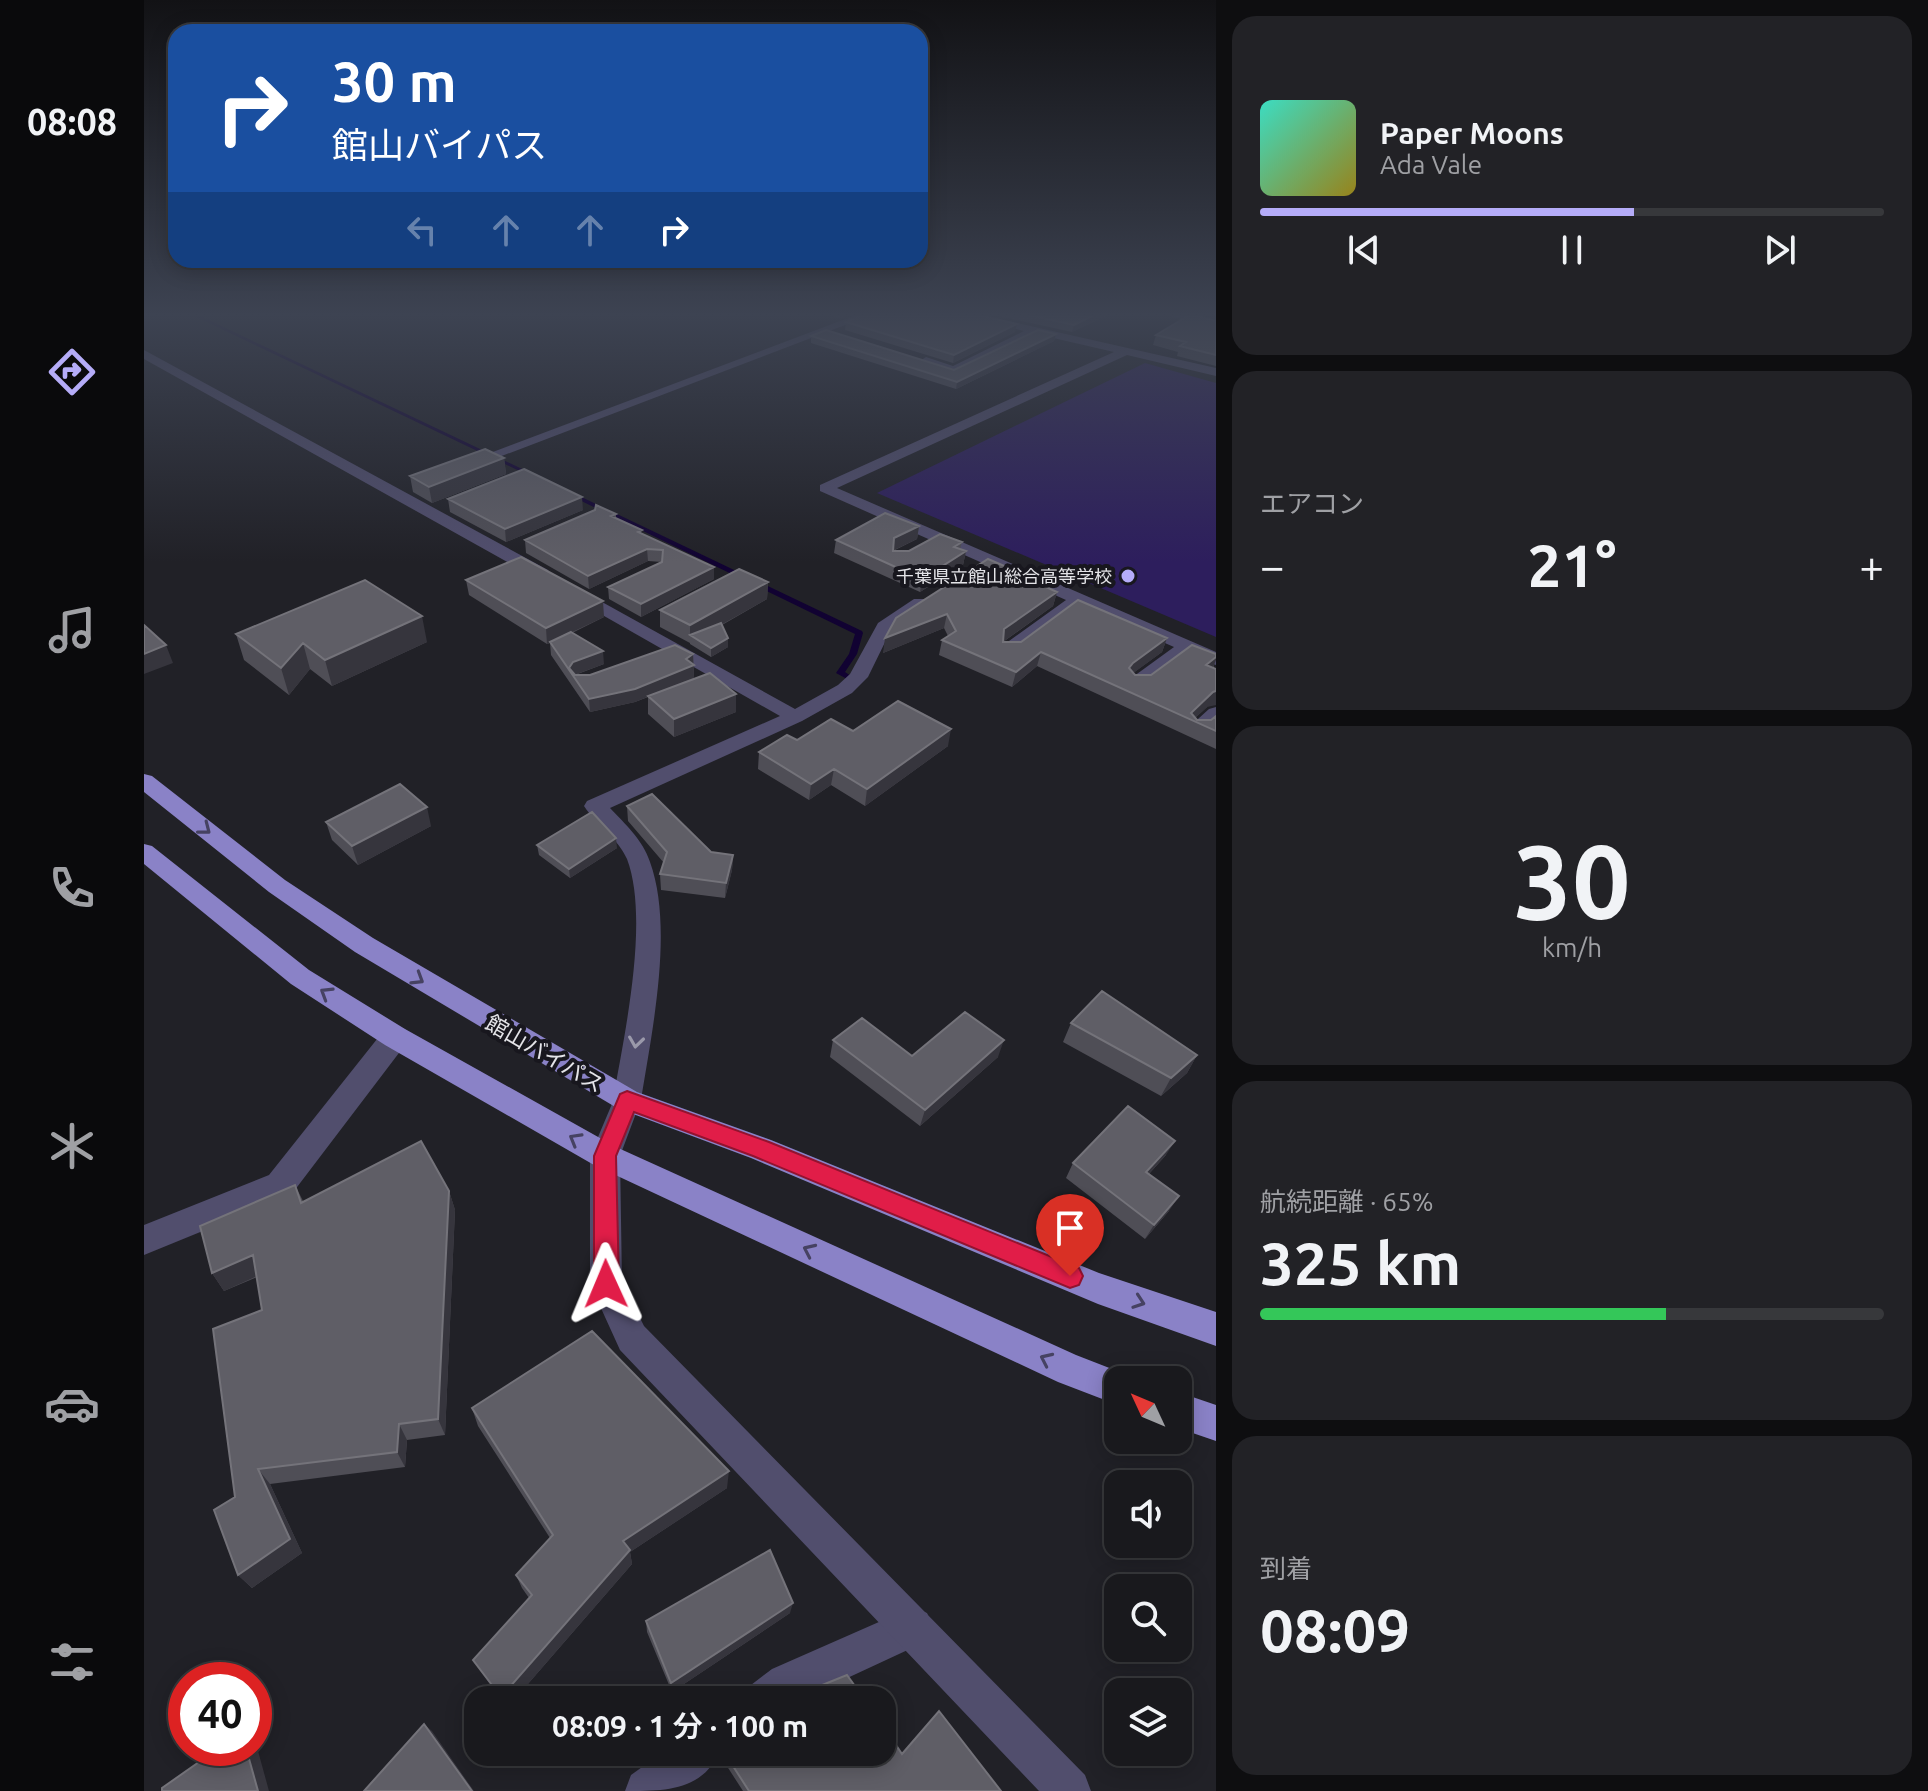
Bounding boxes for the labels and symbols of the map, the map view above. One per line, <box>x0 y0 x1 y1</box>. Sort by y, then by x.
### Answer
place label: 千葉県立館山総合高等学校 <box>896 566 1112 586</box>
marker: 千葉県立館山総合高等学校 <box>1119 567 1137 585</box>
one-way arrow <box>196 820 211 834</box>
one-way arrow <box>409 969 424 984</box>
one-way arrow <box>320 988 335 1003</box>
street label: 館山バイパス <box>482 1009 608 1097</box>
one-way arrow <box>628 1035 645 1049</box>
one-way arrow <box>569 1133 583 1149</box>
pin <box>1036 1194 1104 1276</box>
position arrow <box>564 1242 648 1326</box>
one-way arrow <box>803 1244 818 1260</box>
one-way arrow <box>1131 1292 1145 1308</box>
one-way arrow <box>1039 1353 1054 1369</box>
north arrow <box>1104 1366 1192 1454</box>
speed limit sign: 40 <box>168 1662 272 1766</box>

